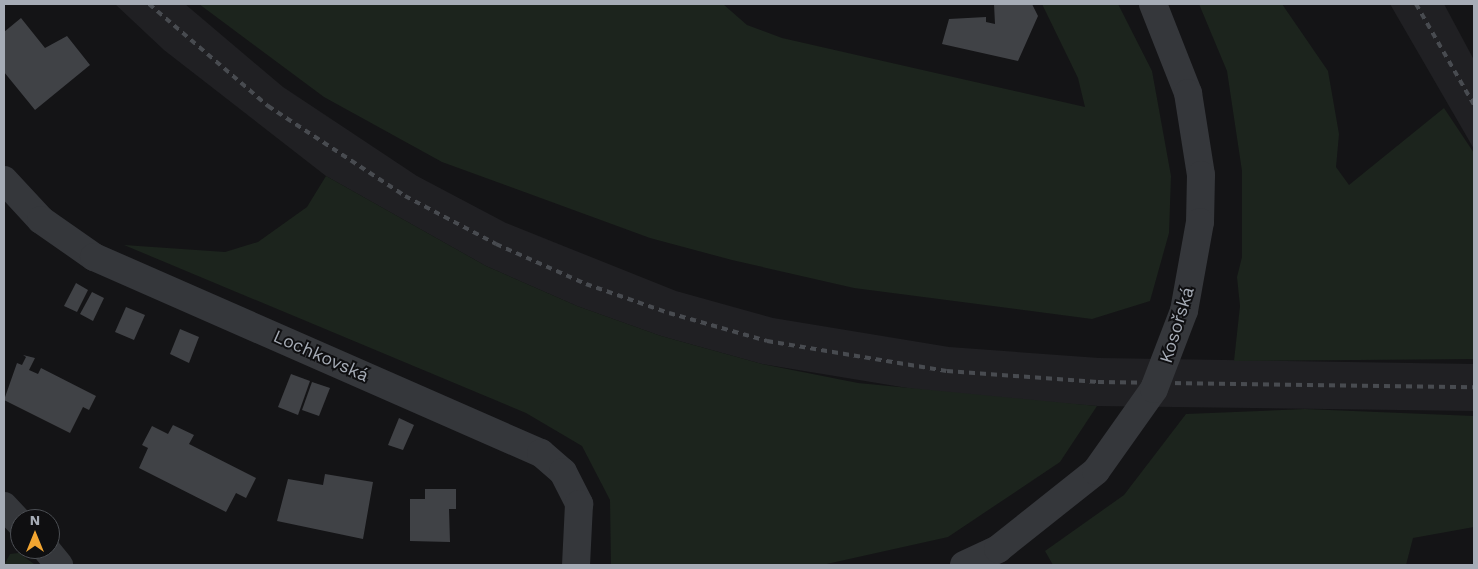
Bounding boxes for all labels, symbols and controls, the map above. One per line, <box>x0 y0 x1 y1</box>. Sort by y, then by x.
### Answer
street label: Kosořská <box>1155 284 1199 366</box>
street label: Lochkovská <box>270 325 372 387</box>
north arrow <box>10 509 60 559</box>
text: N <box>30 512 40 528</box>

